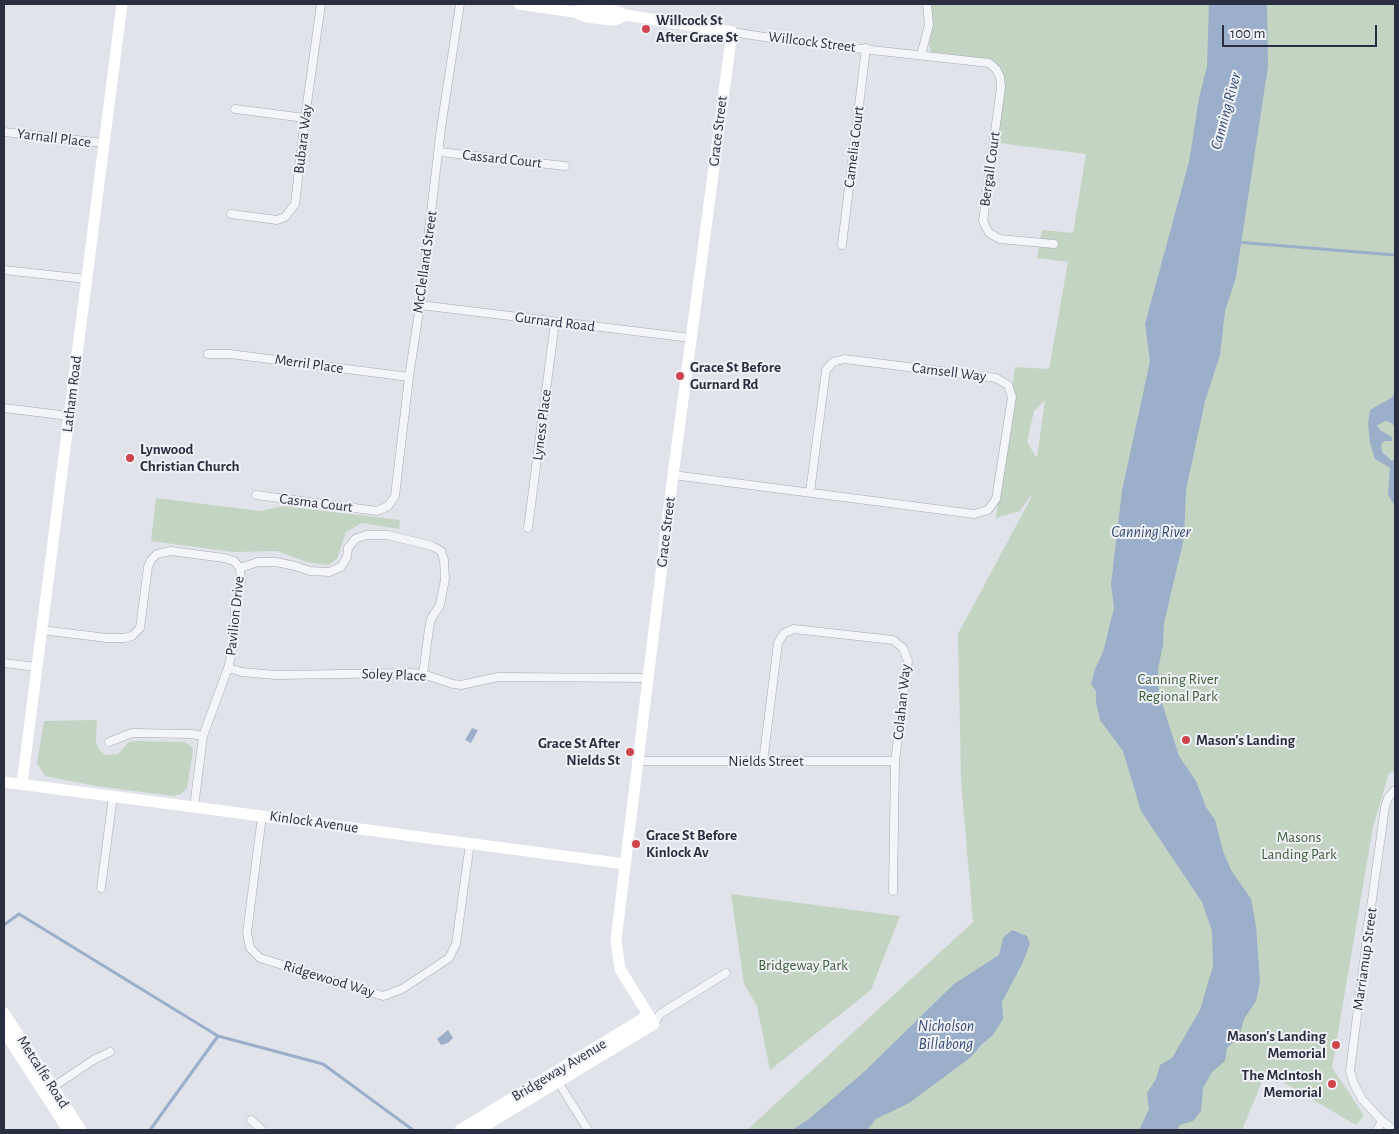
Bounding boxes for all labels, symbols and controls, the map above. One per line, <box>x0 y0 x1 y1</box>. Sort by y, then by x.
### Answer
place label: Willcock St After Grace St <box>656 11 738 46</box>
scale bar <box>1224 15 1379 47</box>
marker: Willcock St After Grace St <box>640 23 652 35</box>
text: 100 m <box>1230 26 1265 41</box>
street label: Willcock Street <box>767 28 857 56</box>
water label: Canning River <box>1206 70 1246 152</box>
street label: Grace Street <box>705 95 731 167</box>
street label: Bubara Way <box>290 103 316 175</box>
street label: Camelia Court <box>840 105 868 189</box>
street label: Yarnall Place <box>16 125 92 151</box>
street label: Bergall Court <box>976 130 1004 208</box>
street label: Cassard Court <box>461 146 543 172</box>
street label: McClelland Street <box>409 210 441 314</box>
street label: Gurnard Road <box>514 308 596 336</box>
street label: Merril Place <box>274 350 344 378</box>
street label: Latham Road <box>58 355 86 433</box>
place label: Grace St Before Gurnard Rd <box>690 358 781 393</box>
street label: Camsell Way <box>911 359 987 385</box>
marker: Grace St Before Gurnard Rd <box>674 370 686 382</box>
street label: Lyness Place <box>529 388 555 462</box>
place label: Lynwood Christian Church <box>140 440 239 475</box>
marker: Lynwood Christian Church <box>124 452 136 464</box>
street label: Casma Court <box>278 490 354 516</box>
street label: Grace Street <box>653 496 679 568</box>
water label: Canning River <box>1111 522 1191 542</box>
street label: Pavilion Drive <box>222 575 248 657</box>
street label: Colahan Way <box>889 663 915 741</box>
street label: Soley Place <box>361 665 427 685</box>
park label: Canning River Regional Park <box>1138 670 1218 705</box>
place label: Mason's Landing <box>1196 731 1295 749</box>
place label: Grace St After Nields St <box>538 734 620 769</box>
marker: Mason's Landing <box>1180 734 1192 746</box>
marker: Grace St After Nields St <box>624 746 636 758</box>
street label: Nields Street <box>728 752 804 770</box>
street label: Kinlock Avenue <box>268 807 360 837</box>
place label: Grace St Before Kinlock Av <box>646 826 737 861</box>
park label: Masons Landing Park <box>1261 828 1337 863</box>
marker: Grace St Before Kinlock Av <box>630 838 642 850</box>
street label: Marriamup Street <box>1349 906 1381 1012</box>
park label: Bridgeway Park <box>758 956 848 974</box>
street label: Ridgewood Way <box>281 957 377 1001</box>
water label: Nicholson Billabong <box>918 1016 974 1054</box>
place label: Mason's Landing Memorial <box>1227 1027 1326 1062</box>
street label: Metcalfe Road <box>13 1032 73 1112</box>
street label: Bridgeway Avenue <box>508 1035 610 1105</box>
marker: Mason's Landing Memorial <box>1330 1039 1342 1051</box>
place label: The McIntosh Memorial <box>1242 1066 1322 1101</box>
marker: The McIntosh Memorial <box>1326 1078 1338 1090</box>

